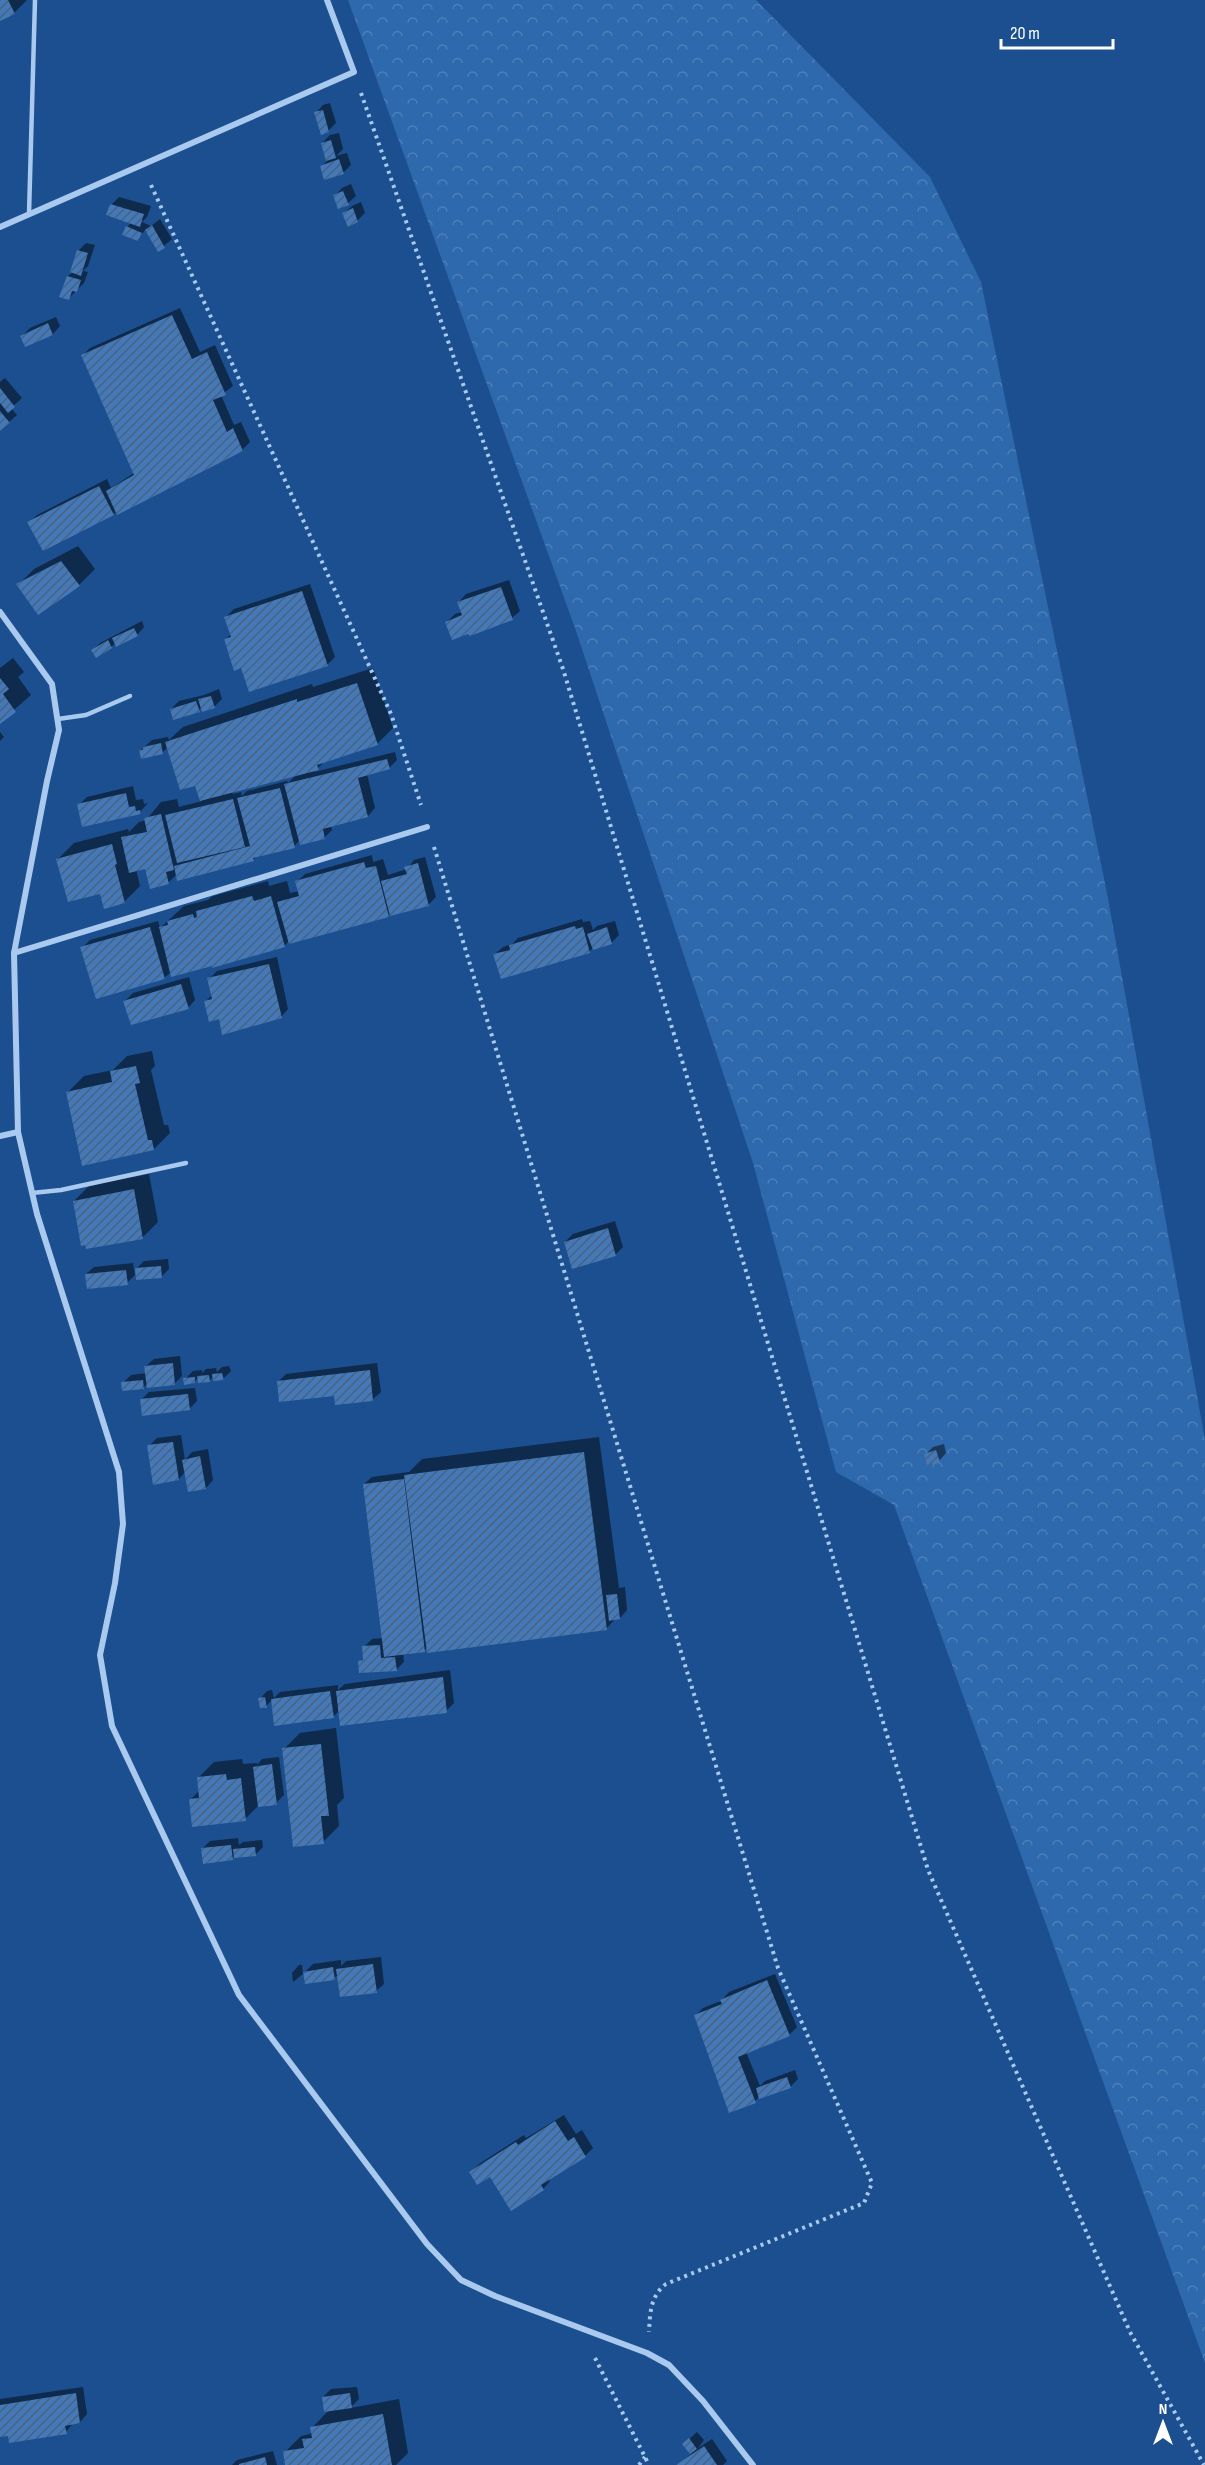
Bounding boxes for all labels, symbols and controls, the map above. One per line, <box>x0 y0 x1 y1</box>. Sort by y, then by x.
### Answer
scale bar <box>1001 12 1114 50</box>
text: 20 m <box>1010 23 1040 44</box>
north arrow <box>1133 2393 1193 2453</box>
text: N <box>1159 2400 1167 2419</box>

